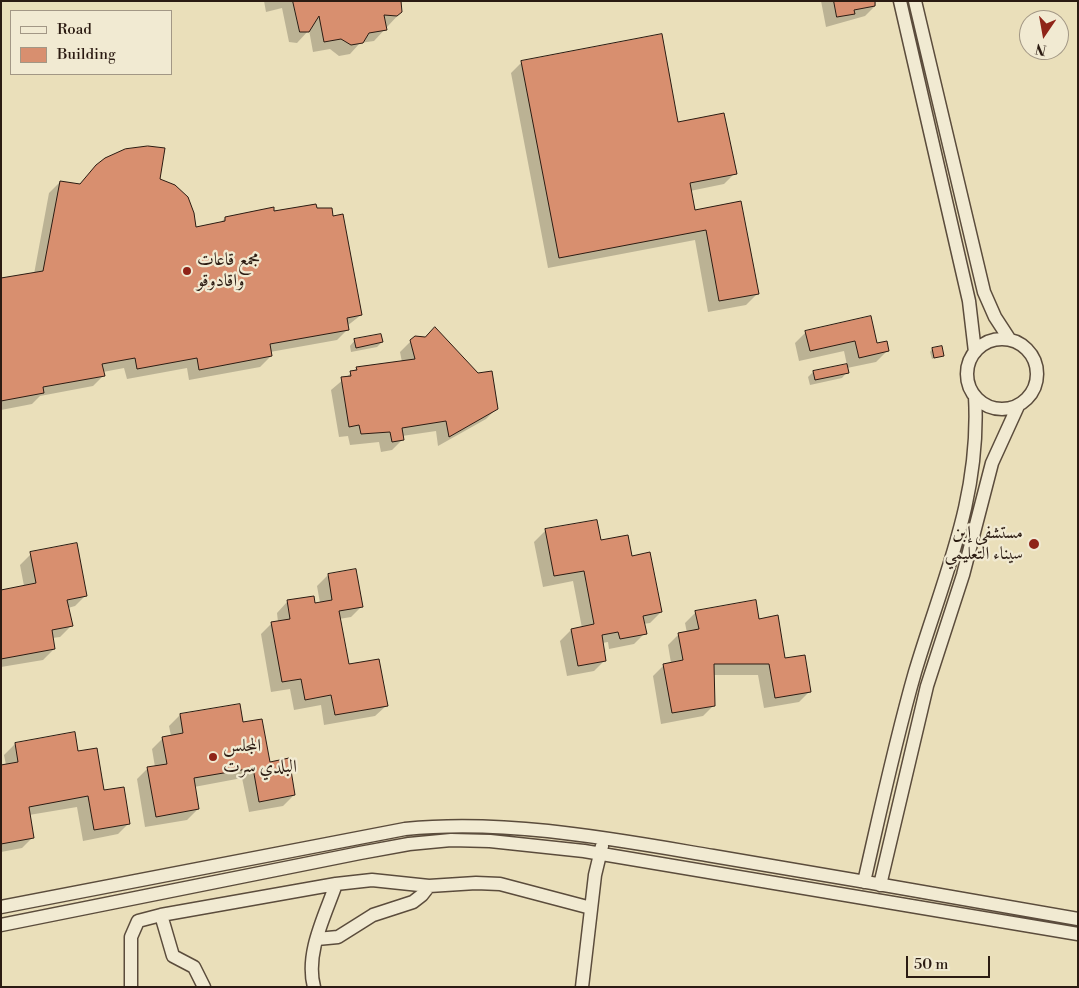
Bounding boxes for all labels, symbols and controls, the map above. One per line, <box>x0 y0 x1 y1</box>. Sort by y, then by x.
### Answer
legend <box>10 10 172 75</box>
north arrow <box>1019 10 1069 60</box>
text: Road <box>57 20 92 39</box>
text: N <box>1034 39 1048 59</box>
text: Building <box>57 45 116 64</box>
place label: مجمع قاعات واقادوقو <box>197 250 260 292</box>
marker: مجمع قاعات واقادوقو <box>181 265 193 277</box>
place label: مستشفى إبن سيناء التعليمي <box>944 523 1023 566</box>
marker: مستشفى إبن سيناء التعليمي <box>1027 537 1041 551</box>
place label: المجلس البلدي سرت <box>223 736 297 779</box>
marker: المجلس البلدي سرت <box>207 751 219 763</box>
scale bar <box>909 946 993 978</box>
text: 50 m <box>914 955 948 974</box>

